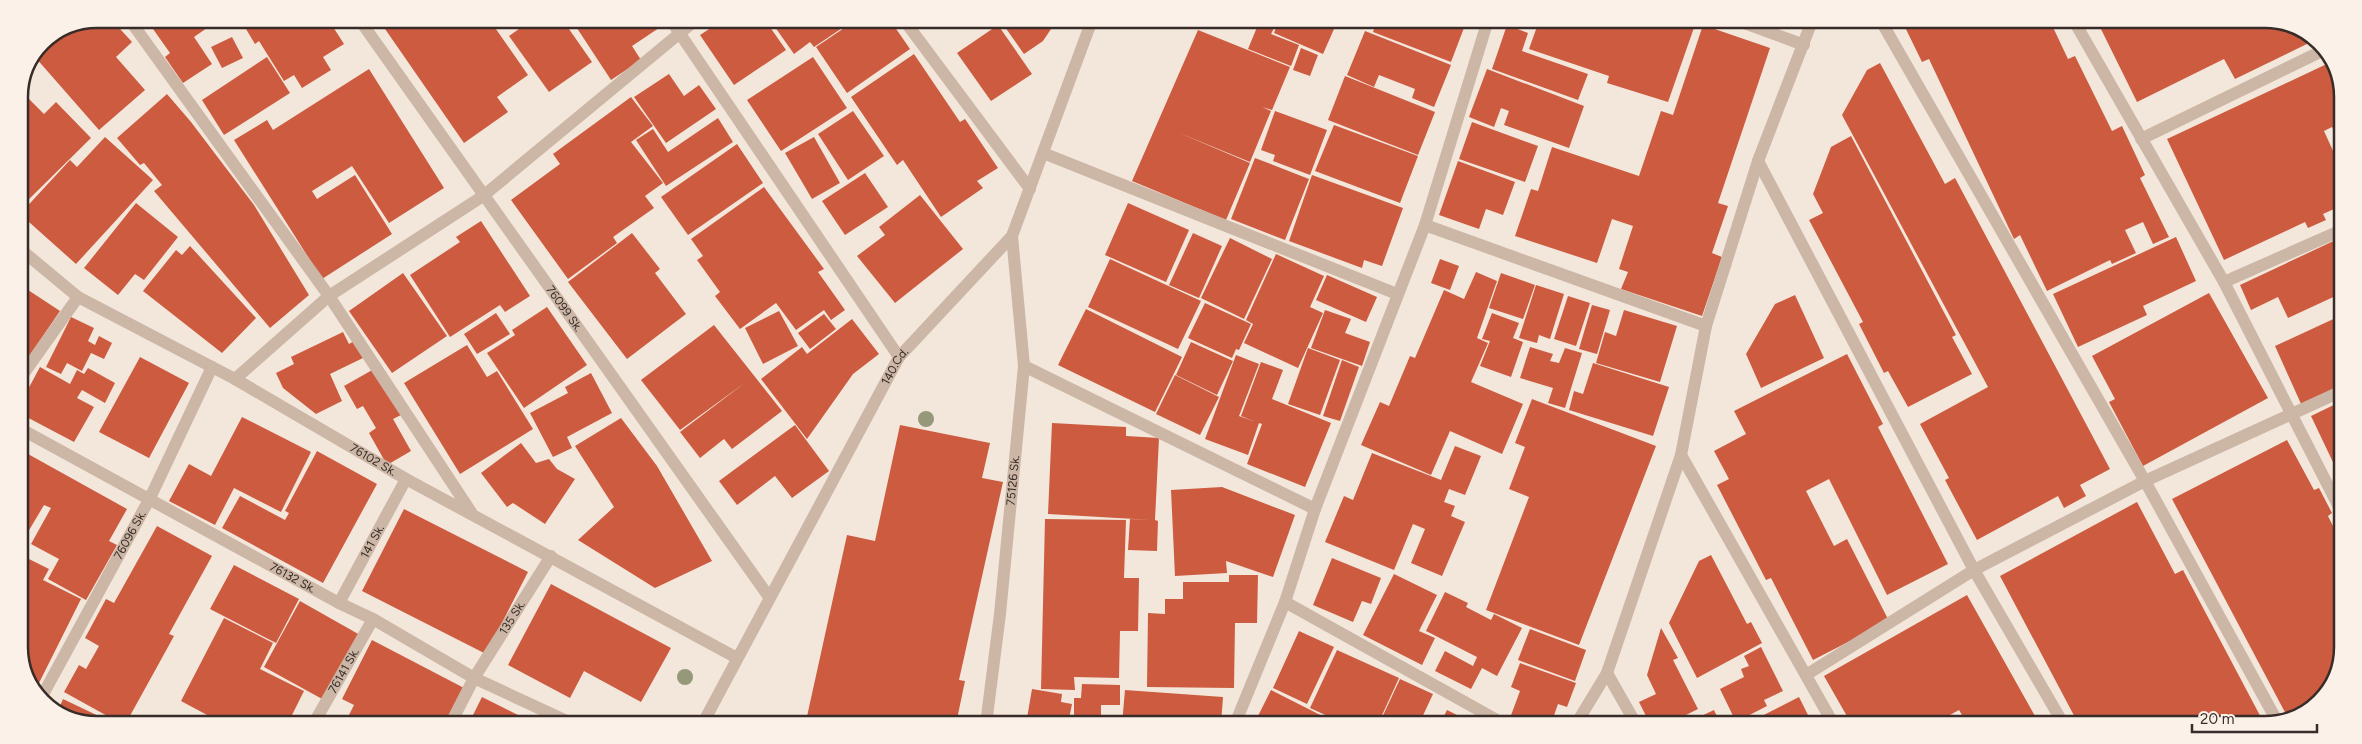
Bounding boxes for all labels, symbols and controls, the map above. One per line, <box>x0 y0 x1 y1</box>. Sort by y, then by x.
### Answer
street label: 76099 Sk. <box>543 283 585 334</box>
street label: 140.Cd. <box>878 345 911 387</box>
street label: 76102 Sk. <box>348 441 399 479</box>
street label: 75126 Sk. <box>1004 455 1022 506</box>
street label: 76096 Sk. <box>111 508 149 562</box>
street label: 141 Sk. <box>358 522 387 561</box>
street label: 76132 Sk. <box>267 560 318 596</box>
street label: 135 Sk. <box>496 598 528 637</box>
street label: 76141 Sk. <box>325 646 362 696</box>
scale bar <box>2192 702 2317 734</box>
text: 20 m <box>2200 710 2234 728</box>

